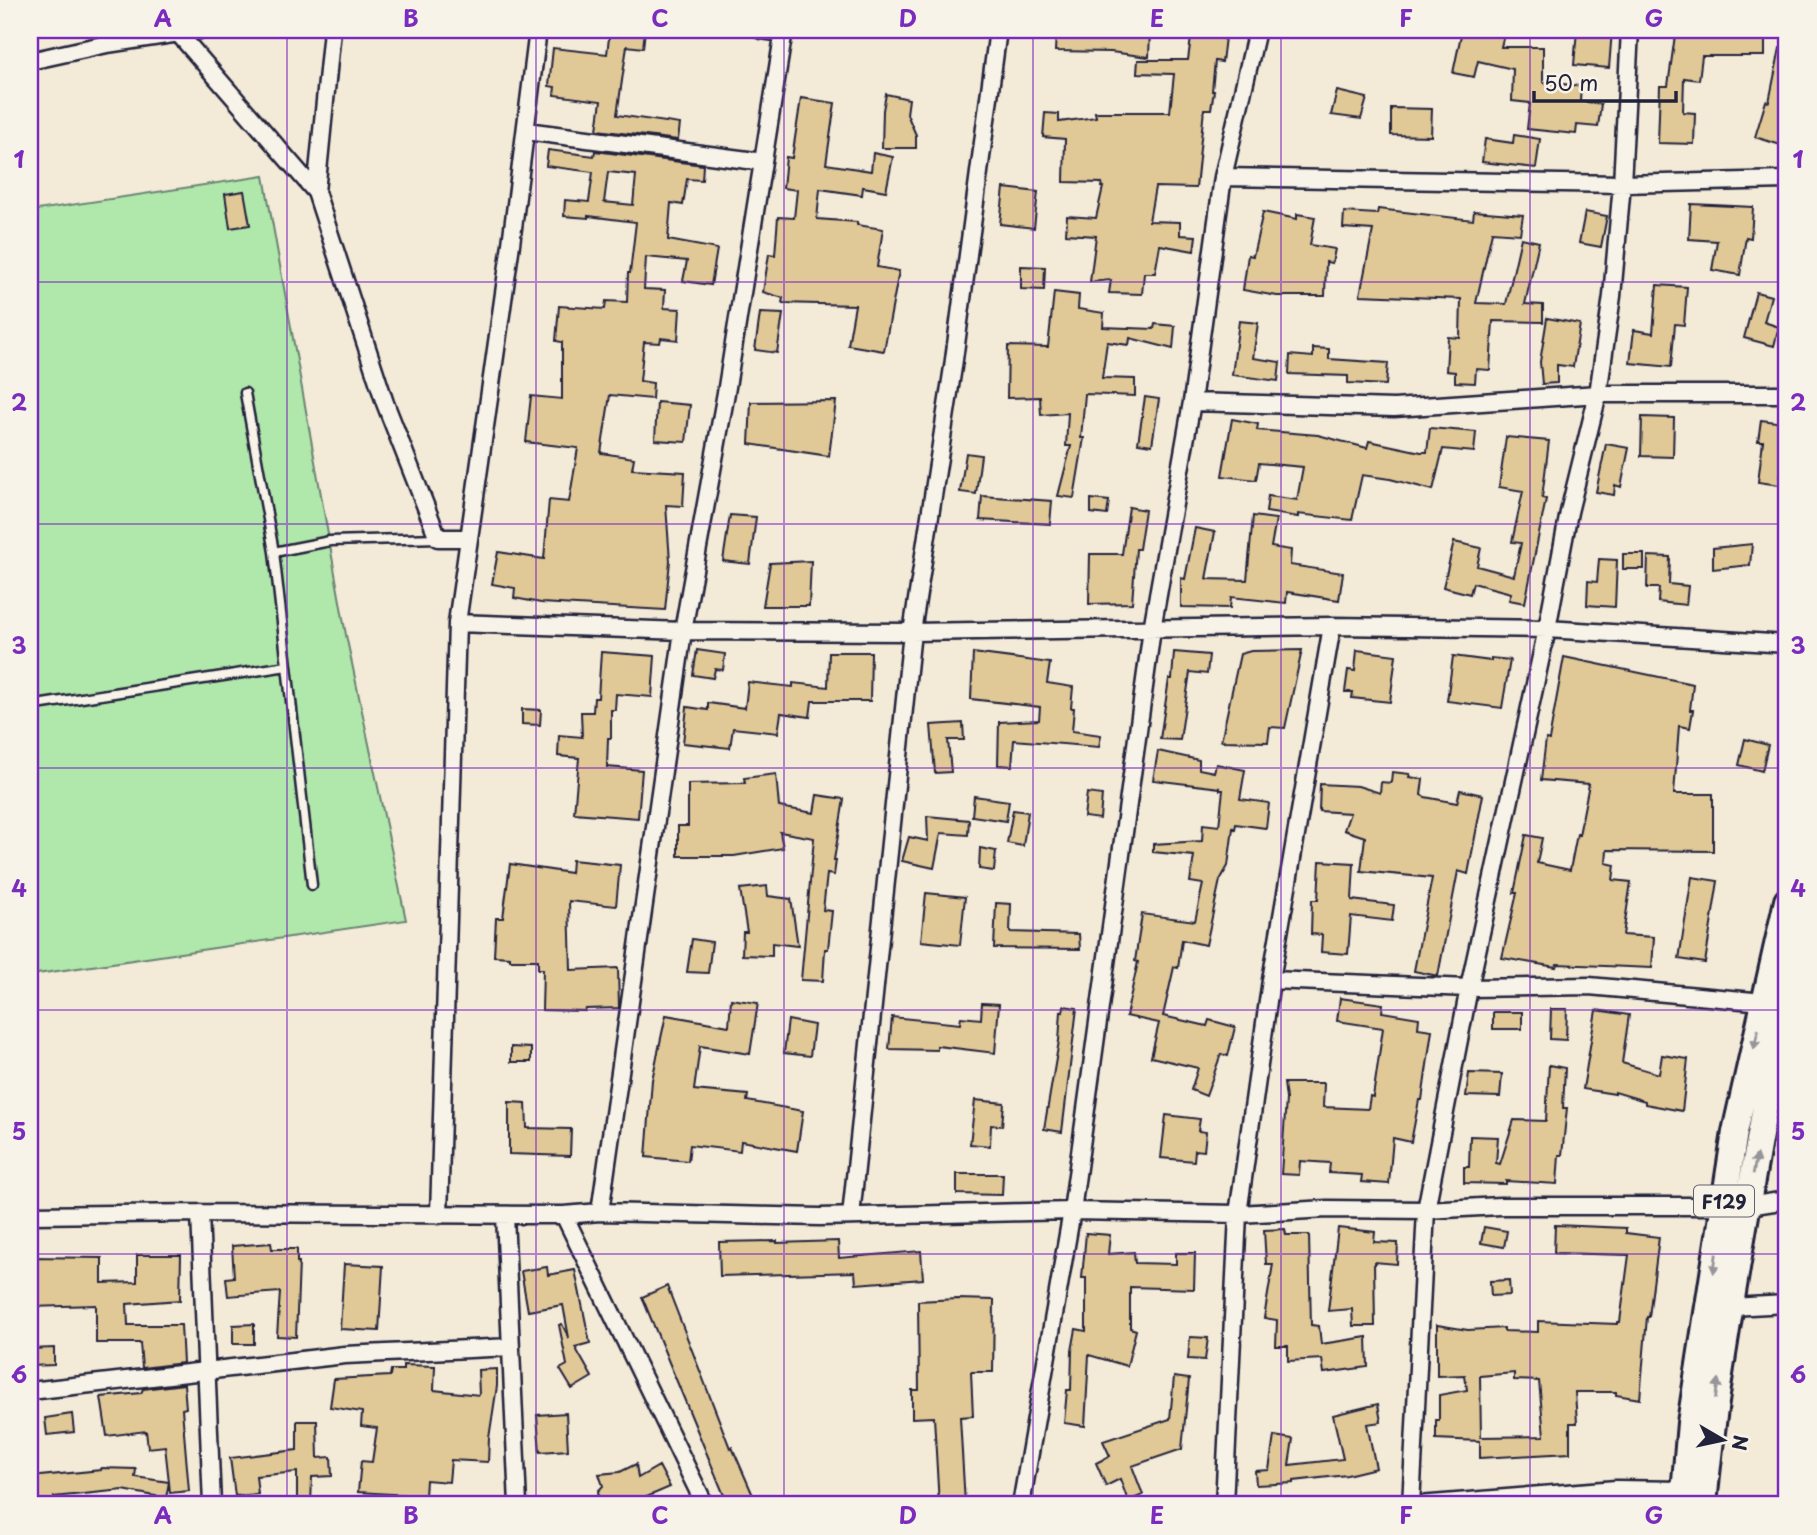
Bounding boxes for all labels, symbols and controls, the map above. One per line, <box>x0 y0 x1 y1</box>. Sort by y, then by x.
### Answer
text: A <box>154 0 172 35</box>
text: B <box>403 0 419 35</box>
text: C <box>651 0 669 35</box>
text: D <box>899 0 917 35</box>
text: E <box>1150 0 1164 35</box>
text: F <box>1399 0 1413 35</box>
text: G <box>1645 0 1663 35</box>
scale bar <box>1534 60 1675 104</box>
text: 50 m <box>1544 66 1598 98</box>
text: 1 <box>14 141 25 176</box>
text: 1 <box>1793 141 1804 176</box>
text: 2 <box>11 384 27 419</box>
text: 2 <box>1790 384 1806 419</box>
text: 3 <box>11 627 27 662</box>
text: 3 <box>1790 627 1806 662</box>
text: 4 <box>11 870 27 905</box>
text: 4 <box>1790 870 1806 905</box>
one-way arrow <box>1750 1028 1761 1050</box>
text: 5 <box>12 1113 26 1148</box>
text: 5 <box>1791 1113 1805 1148</box>
one-way arrow <box>1750 1153 1761 1175</box>
road number: F129 <box>1694 1186 1754 1217</box>
one-way arrow <box>1709 1252 1720 1274</box>
text: 6 <box>11 1356 27 1391</box>
text: 6 <box>1790 1356 1806 1391</box>
one-way arrow <box>1712 1378 1723 1400</box>
north arrow <box>1688 1406 1758 1476</box>
text: N <box>1726 1433 1756 1452</box>
text: A <box>154 1497 172 1532</box>
text: B <box>403 1497 419 1532</box>
text: C <box>651 1497 669 1532</box>
text: D <box>899 1497 917 1532</box>
text: E <box>1150 1497 1164 1532</box>
text: F <box>1399 1497 1413 1532</box>
text: G <box>1645 1497 1663 1532</box>

